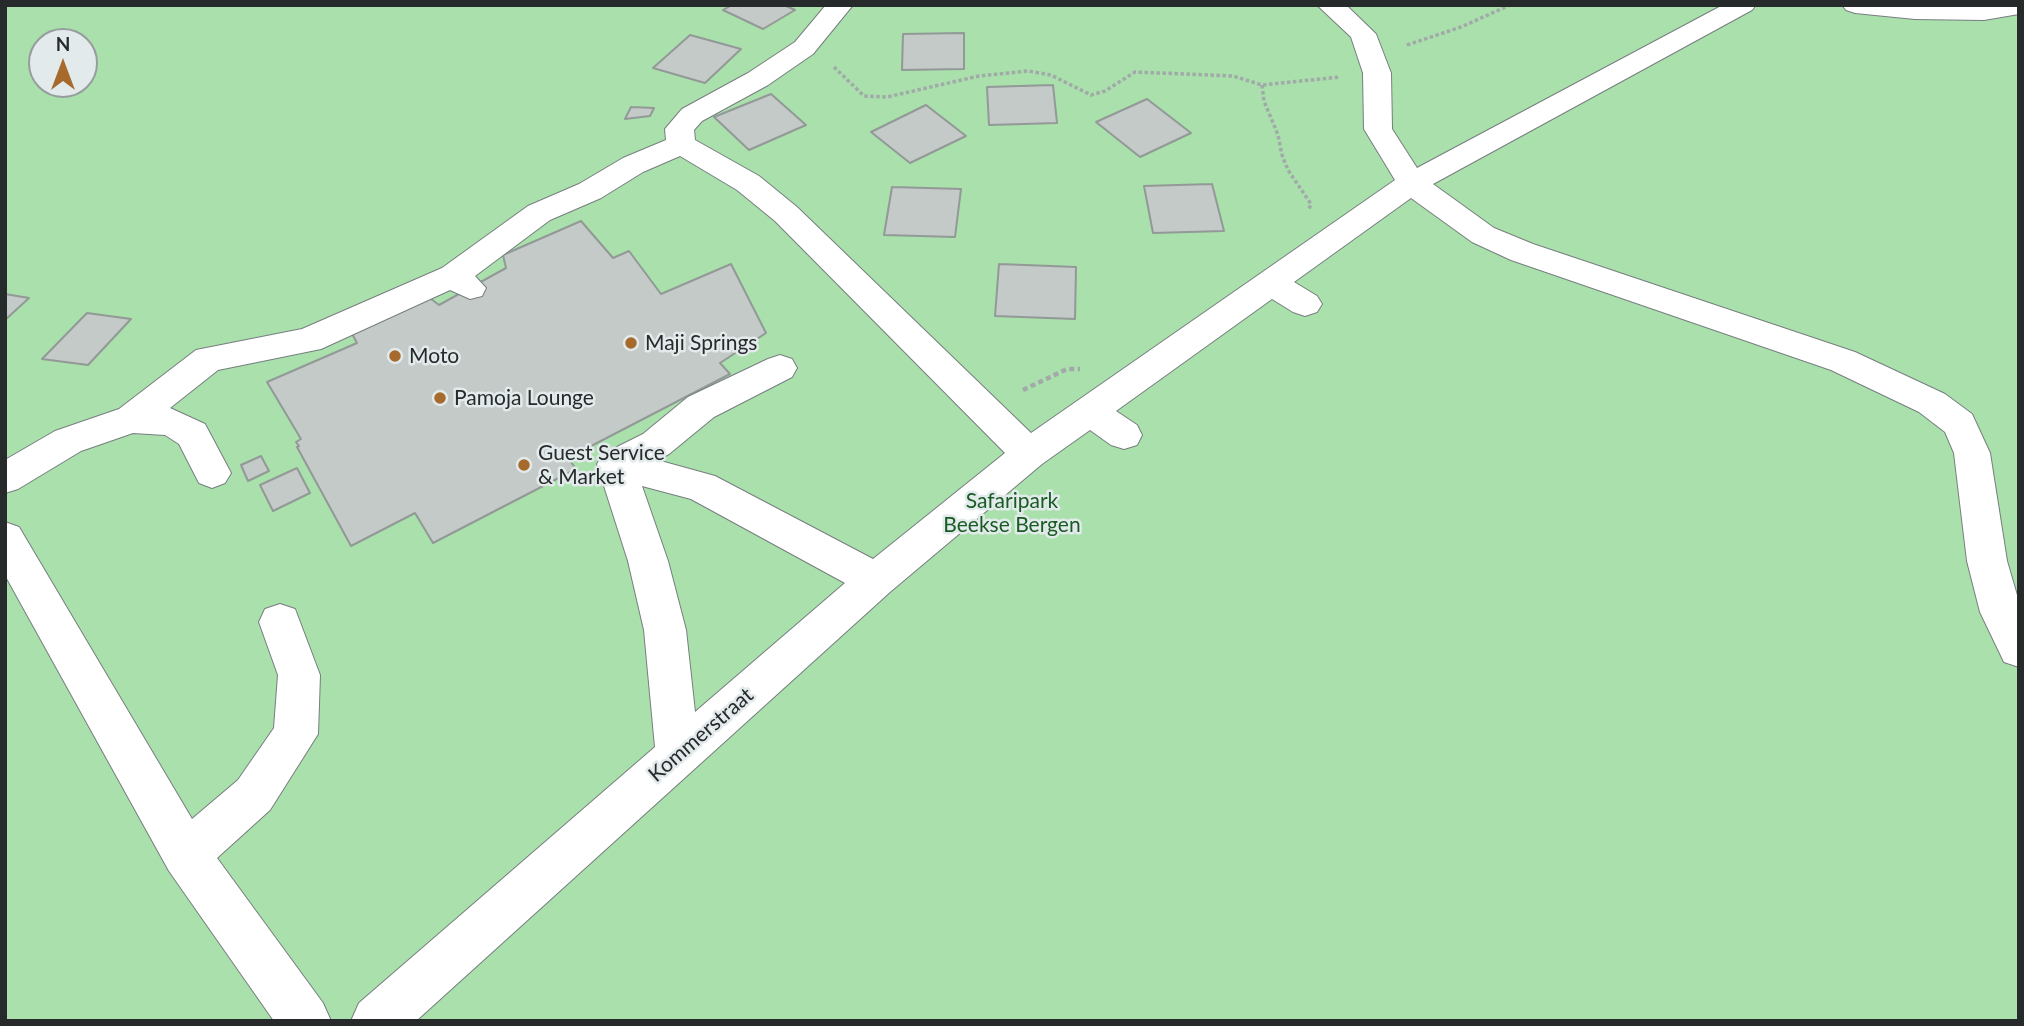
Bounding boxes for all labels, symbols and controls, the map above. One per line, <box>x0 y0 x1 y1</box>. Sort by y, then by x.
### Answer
north arrow <box>28 28 98 98</box>
text: N <box>56 32 70 55</box>
place label: Maji Springs <box>645 330 757 356</box>
marker: Maji Springs <box>623 335 639 351</box>
place label: Moto <box>409 343 459 369</box>
marker: Moto <box>387 348 403 364</box>
place label: Pamoja Lounge <box>454 385 594 411</box>
marker: Pamoja Lounge <box>432 390 448 406</box>
place label: Guest Service & Market <box>538 440 665 490</box>
marker: Guest Service & Market <box>516 457 532 473</box>
park label: Safaripark Beekse Bergen <box>943 488 1081 538</box>
street label: Kommerstraat <box>643 683 759 787</box>

